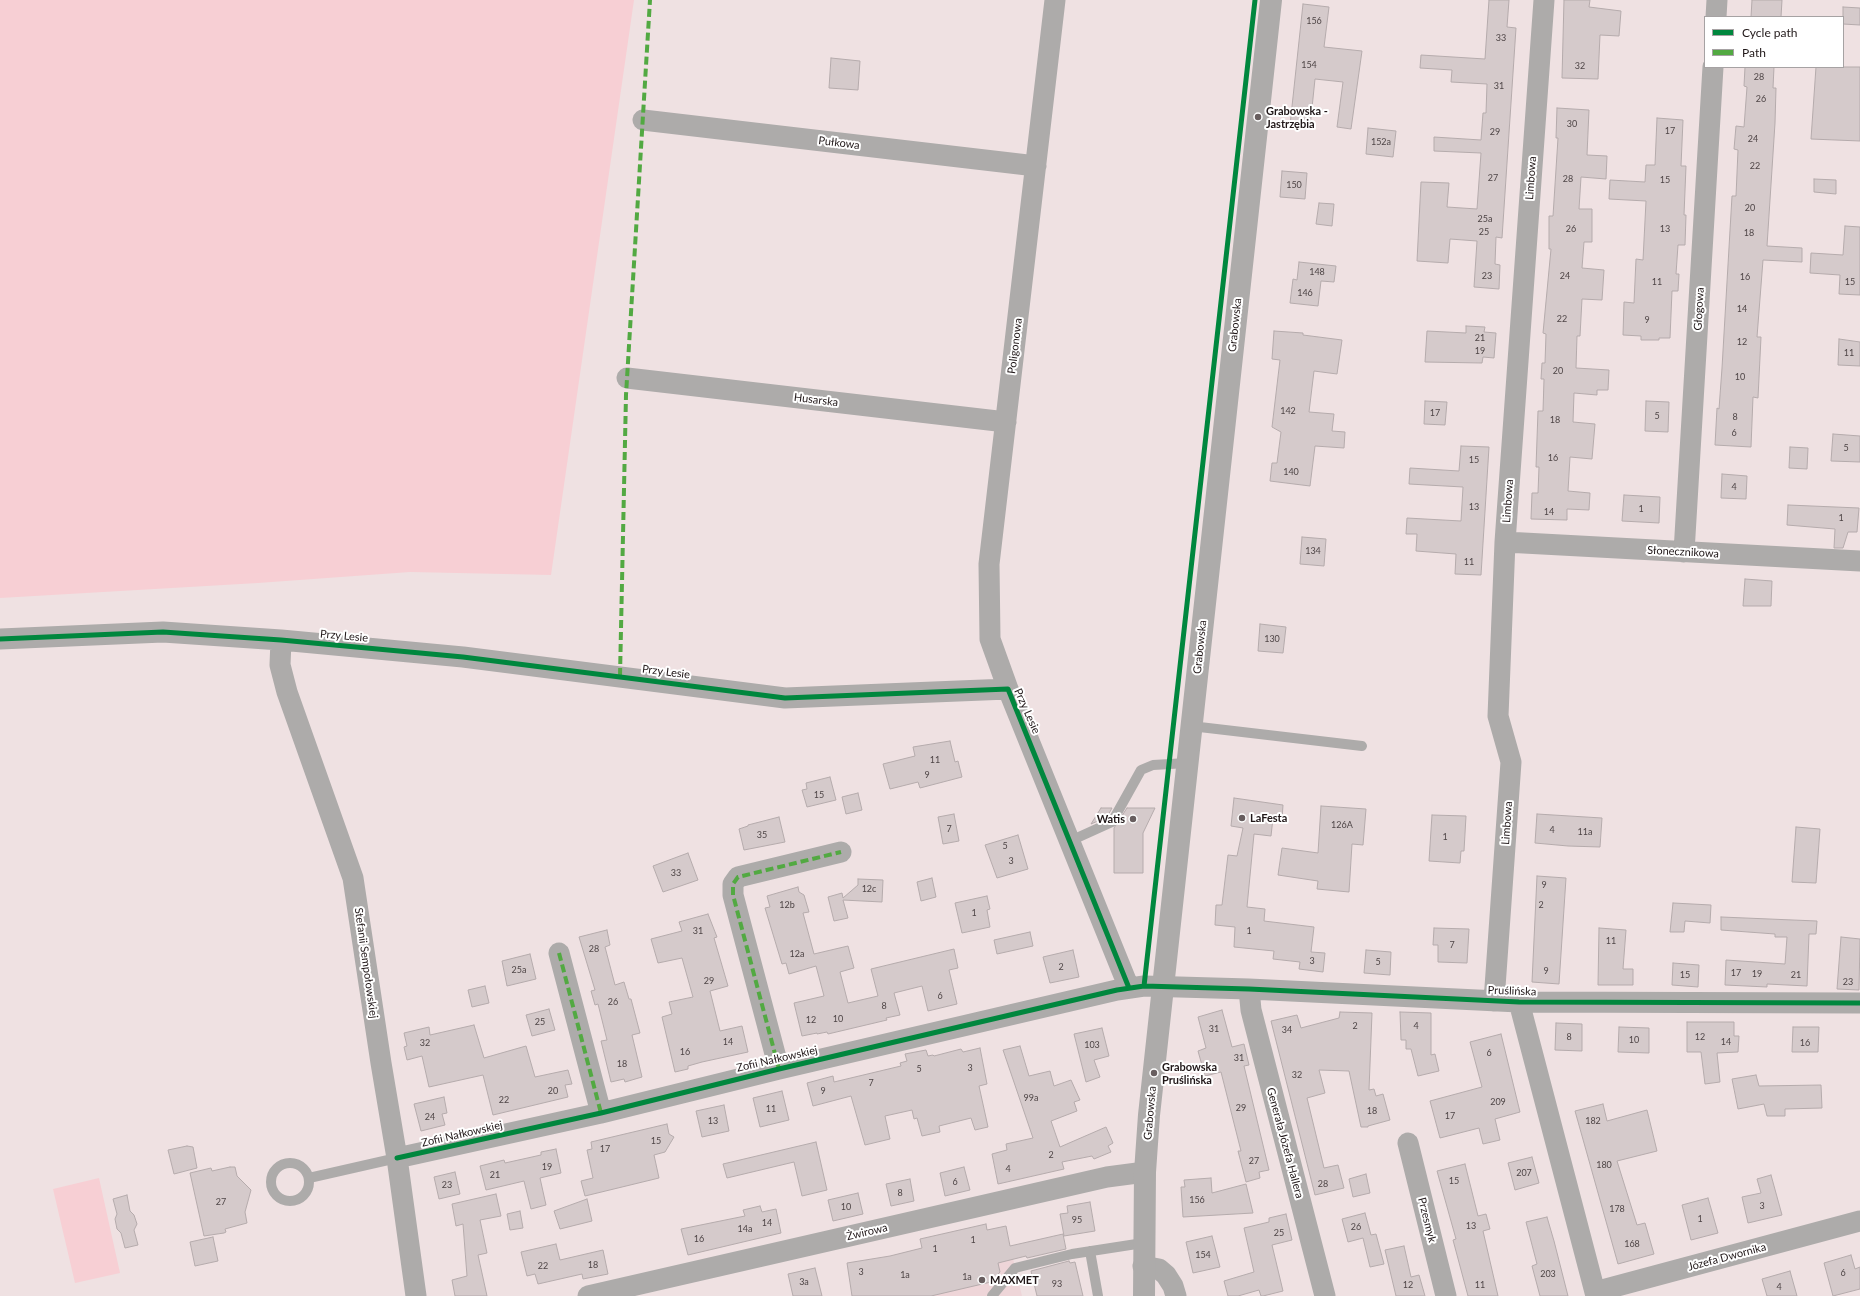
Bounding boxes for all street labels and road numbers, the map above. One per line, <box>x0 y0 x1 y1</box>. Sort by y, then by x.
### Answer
street label: Pułkowa <box>818 134 860 152</box>
street label: Limbowa <box>1523 156 1539 200</box>
street label: Głogowa <box>1691 287 1707 331</box>
street label: Grabowska <box>1226 297 1244 353</box>
street label: Poligonowa <box>1005 317 1025 375</box>
street label: Husarska <box>793 391 839 409</box>
street label: Limbowa <box>1500 479 1516 523</box>
street label: Słonecznikowa <box>1647 544 1719 560</box>
street label: Grabowska <box>1191 619 1209 675</box>
street label: Przy Lesie <box>319 627 369 645</box>
street label: Przy Lesie <box>641 663 691 681</box>
street label: Przy Lesie <box>1011 686 1043 736</box>
street label: Limbowa <box>1499 801 1515 845</box>
street label: Stefanii Sempołowskiej <box>352 907 380 1019</box>
street label: Pruślińska <box>1487 984 1537 998</box>
street label: Zofii Nałkowskiej <box>735 1043 819 1075</box>
street label: Grabowska <box>1141 1085 1159 1141</box>
street label: Generała Józefa Hallera <box>1264 1086 1306 1200</box>
street label: Zofii Nałkowskiej <box>420 1118 504 1150</box>
street label: Przesmyk <box>1415 1196 1439 1244</box>
street label: Żwirowa <box>845 1221 889 1243</box>
street label: Józefa Dwornika <box>1687 1240 1767 1274</box>

